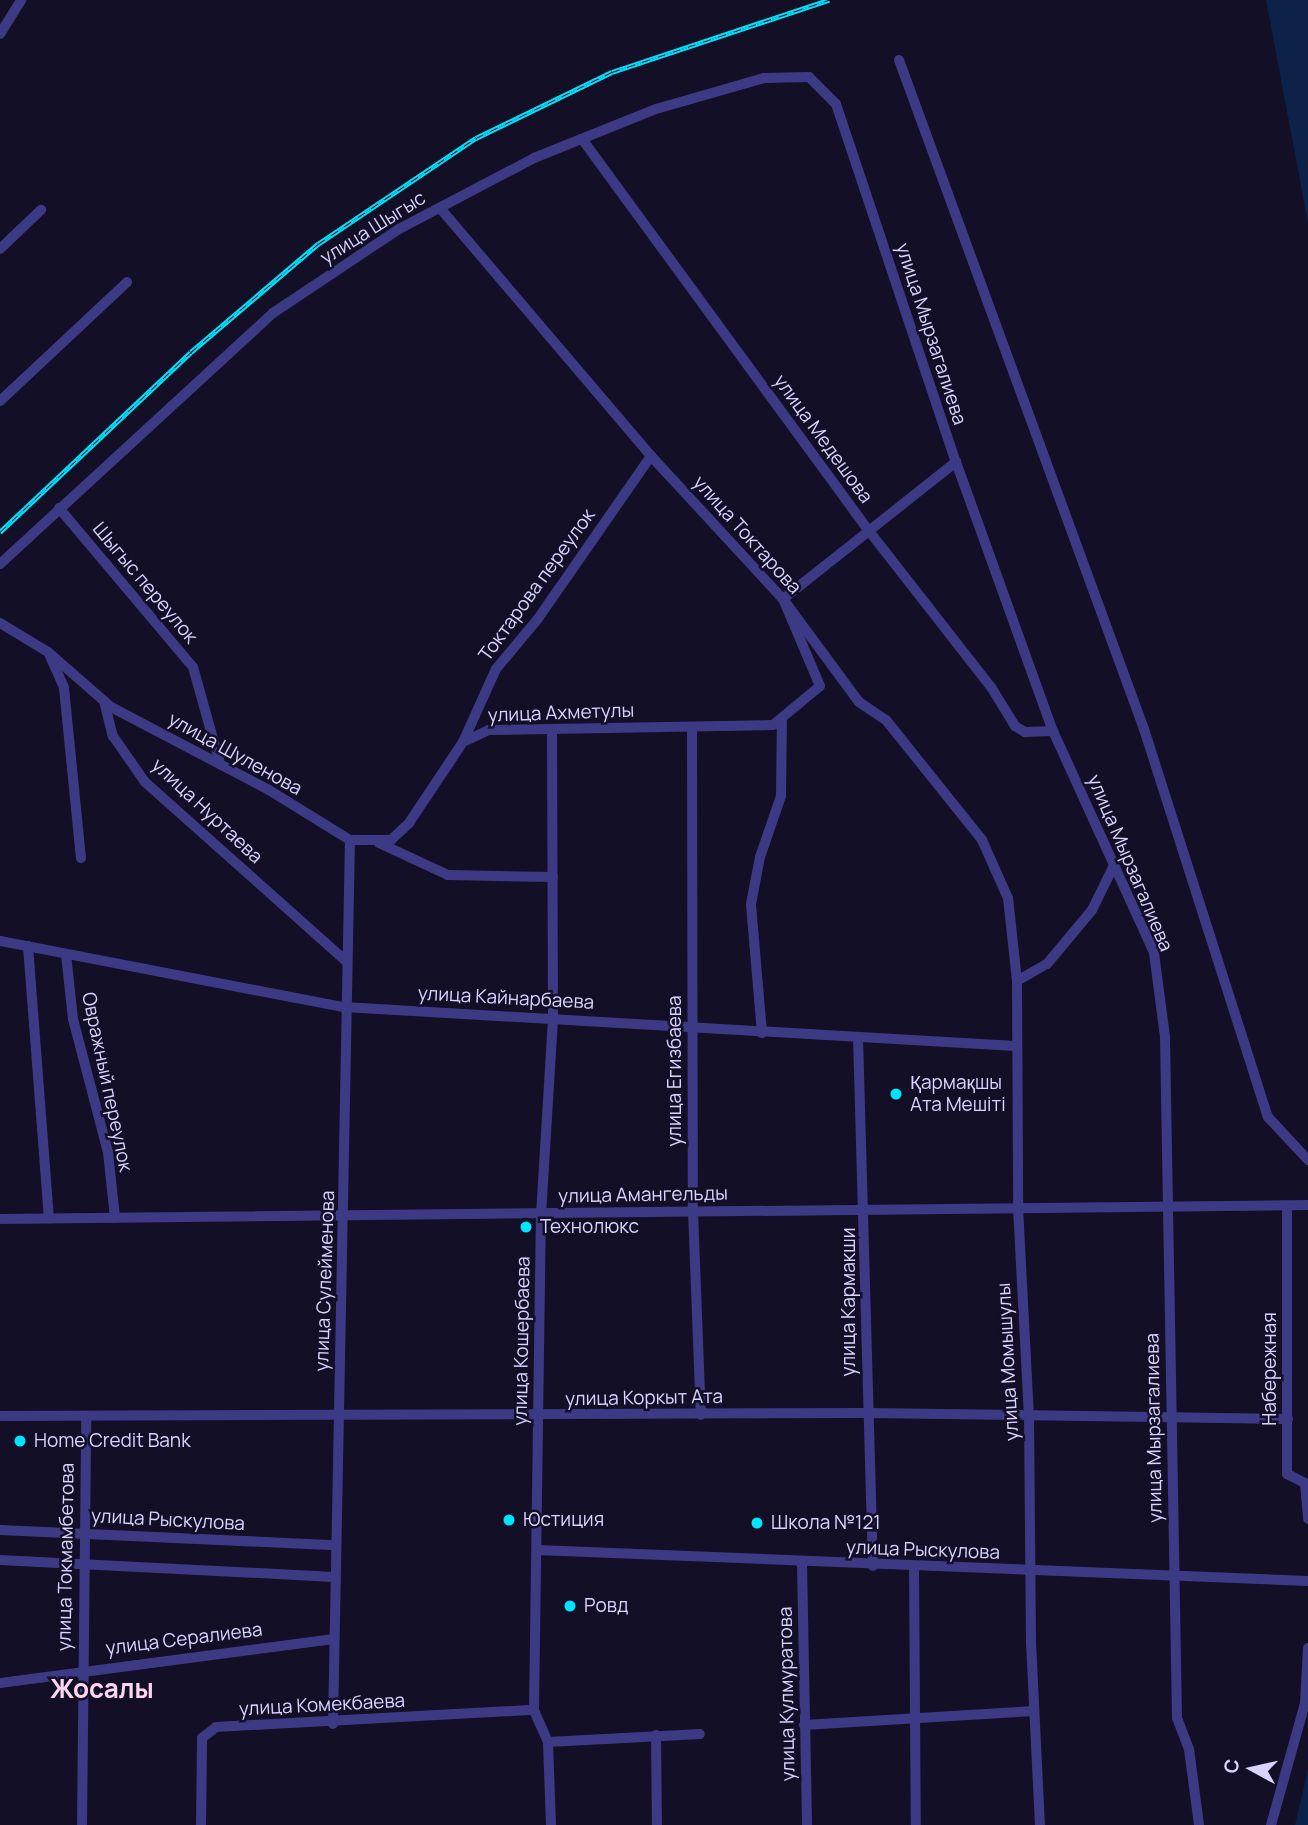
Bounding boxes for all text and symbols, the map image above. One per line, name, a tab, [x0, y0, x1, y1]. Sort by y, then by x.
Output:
street label: улица Шыгыс	[316, 187, 430, 269]
street label: улица Мырзагалиева	[891, 240, 971, 428]
street label: улица Медешова	[769, 370, 877, 508]
street label: улица Токтарова	[688, 471, 806, 599]
street label: Токтарова переулок	[474, 504, 600, 666]
street label: Шыгыс переулок	[88, 518, 202, 648]
street label: улица Ахметулы	[487, 699, 635, 727]
street label: улица Шуленова	[164, 708, 306, 800]
street label: улица Нуртаева	[147, 754, 267, 868]
street label: улица Мырзагалиева	[1082, 771, 1178, 955]
street label: улица Кайнарбаева	[417, 982, 595, 1014]
street label: Овражный переулок	[77, 990, 137, 1174]
street label: улица Егизбаева	[664, 995, 686, 1147]
place label: Қармақшы Ата Мешіті	[910, 1072, 1006, 1116]
marker: Қармақшы Ата Мешіті	[888, 1086, 904, 1102]
street label: улица Амангельды	[558, 1182, 728, 1208]
street label: улица Сулейменова	[310, 1190, 340, 1372]
place label: Технолюкс	[540, 1216, 639, 1238]
marker: Технолюкс	[518, 1219, 534, 1235]
street label: улица Кармакши	[838, 1228, 860, 1376]
street label: улица Кошербаева	[509, 1256, 535, 1426]
street label: улица Момышулы	[992, 1282, 1024, 1442]
street label: Набережная	[1259, 1312, 1281, 1426]
street label: улица Мырзагалиева	[1141, 1333, 1167, 1523]
street label: улица Коркыт Ата	[565, 1385, 723, 1411]
place label: Home Credit Bank	[34, 1430, 191, 1452]
marker: Home Credit Bank	[12, 1433, 28, 1449]
street label: улица Токмамбетова	[53, 1463, 79, 1651]
street label: улица Рыскулова	[90, 1505, 246, 1535]
place label: Юстиция	[523, 1509, 604, 1531]
marker: Юстиция	[501, 1512, 517, 1528]
place label: Школа №121	[771, 1512, 881, 1534]
marker: Школа №121	[749, 1515, 765, 1531]
street label: улица Рыскулова	[846, 1536, 1000, 1564]
place label: Ровд	[584, 1595, 628, 1617]
marker: Ровд	[562, 1598, 578, 1614]
street label: улица Кулмуратова	[774, 1606, 800, 1782]
street label: улица Сералиева	[104, 1618, 264, 1660]
district label: Жосалы	[50, 1673, 154, 1705]
street label: улица Комекбаева	[238, 1689, 406, 1721]
north arrow	[1217, 1734, 1287, 1804]
text: С	[1217, 1757, 1245, 1775]

